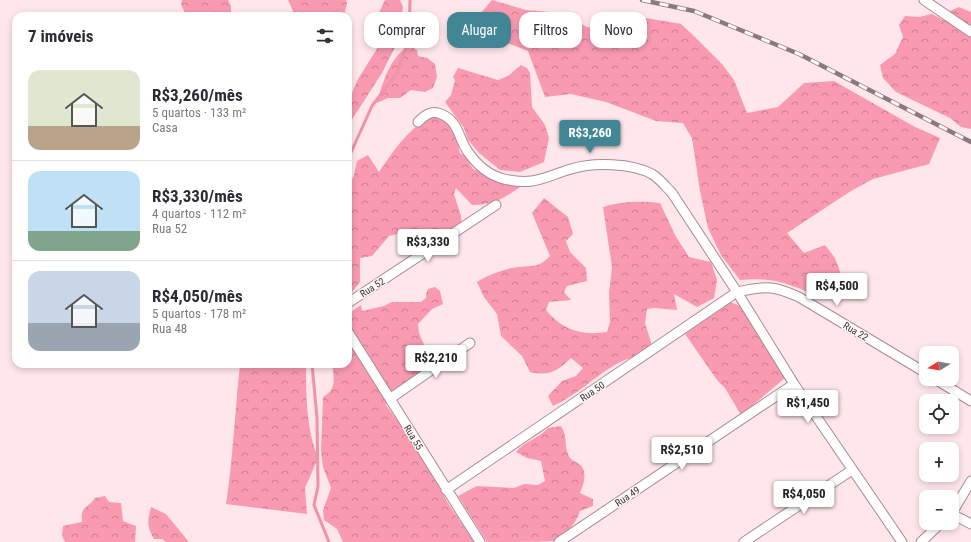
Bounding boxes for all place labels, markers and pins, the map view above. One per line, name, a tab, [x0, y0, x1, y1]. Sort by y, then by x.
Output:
pin: R$3,260	[553, 120, 627, 154]
pin: R$3,330	[391, 229, 465, 263]
pin: R$4,500	[800, 273, 874, 307]
pin: R$2,210	[399, 345, 473, 379]
pin: R$1,450	[771, 390, 845, 424]
pin: R$2,510	[645, 437, 719, 471]
pin: R$4,050	[767, 481, 841, 515]

